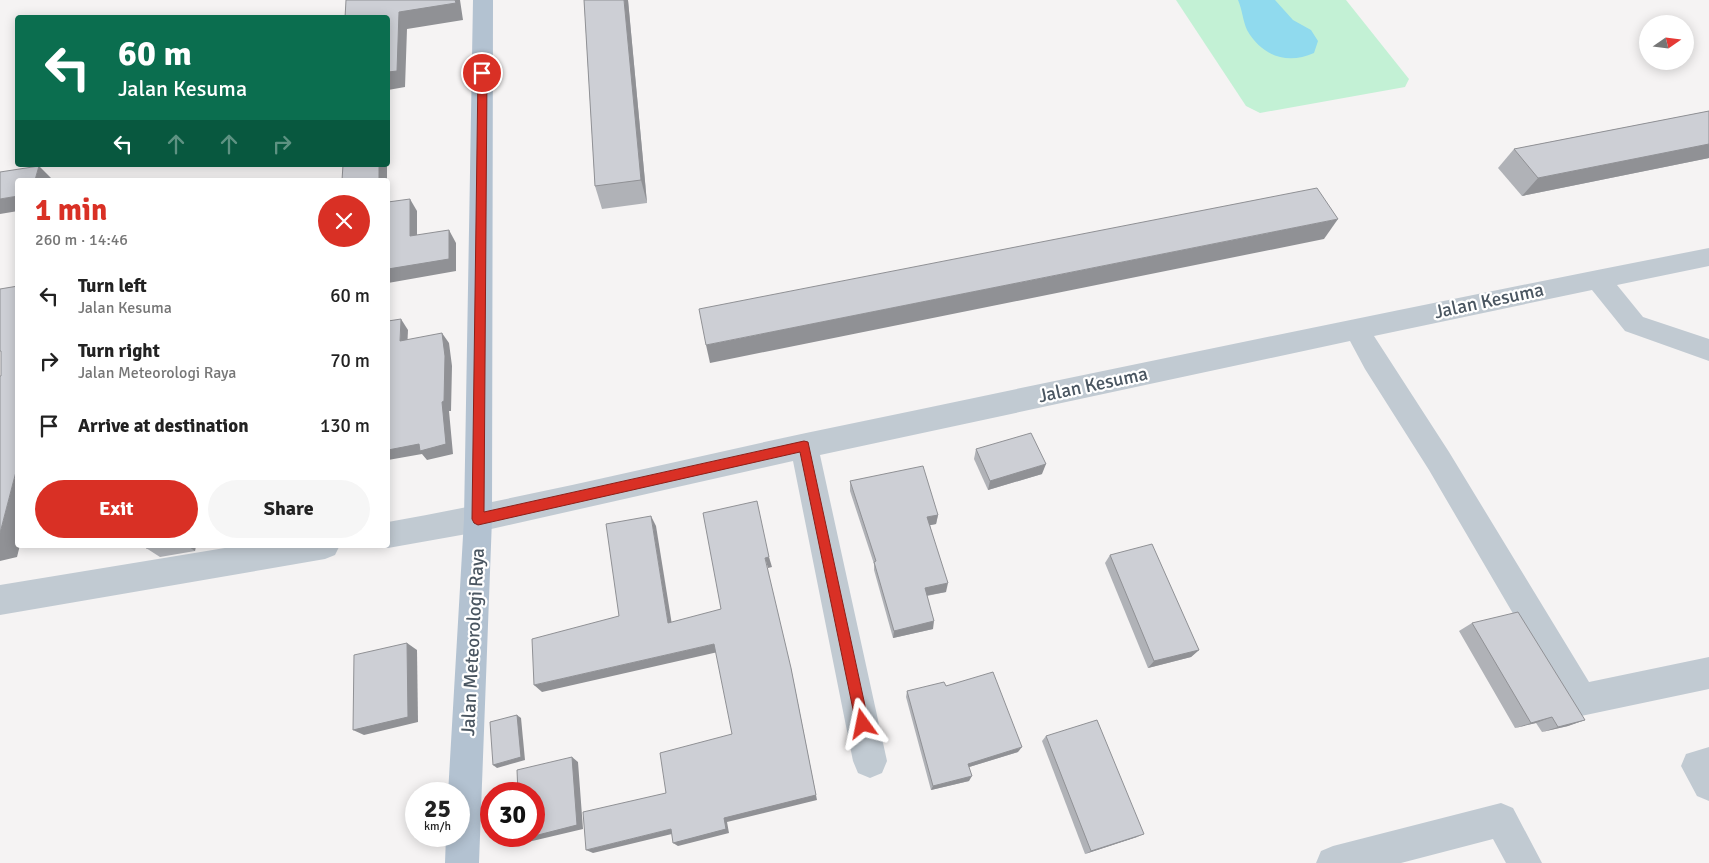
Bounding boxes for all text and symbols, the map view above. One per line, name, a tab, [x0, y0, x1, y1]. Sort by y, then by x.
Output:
north arrow	[1639, 15, 1694, 70]
map controls	[1639, 15, 1694, 70]
text: 60 m	[118, 32, 192, 75]
icon: left	[35, 35, 100, 100]
pin	[461, 52, 503, 94]
icon: arrive	[468, 59, 496, 87]
text: Jalan Kesuma	[118, 75, 247, 102]
icon: left	[109, 130, 137, 158]
icon: ahead	[162, 130, 190, 158]
icon: ahead	[215, 130, 243, 158]
icon: right	[268, 130, 296, 158]
text: 1 min	[35, 192, 107, 229]
button: close	[318, 195, 370, 247]
text: 260 m · 14:46	[35, 230, 128, 250]
text: Turn left	[78, 274, 147, 298]
street label: Jalan Kesuma	[1432, 278, 1546, 324]
icon: left	[35, 282, 63, 310]
text: 60 m	[330, 284, 370, 308]
text: Jalan Kesuma	[78, 298, 172, 318]
text: Turn right	[78, 339, 160, 363]
icon: right	[35, 347, 63, 375]
text: 70 m	[330, 349, 370, 373]
street label: Jalan Kesuma	[1036, 362, 1150, 408]
text: Jalan Meteorologi Raya	[78, 363, 236, 383]
icon: arrive	[35, 412, 63, 440]
text: Arrive at destination	[78, 414, 249, 438]
text: 130 m	[320, 414, 370, 438]
button: Exit	[35, 480, 198, 538]
button: Share	[208, 480, 370, 538]
street label: Jalan Meteorologi Raya	[456, 547, 490, 737]
position arrow	[836, 697, 888, 749]
speed limit sign: 30	[480, 782, 545, 847]
text: 25	[424, 793, 451, 824]
text: km/h	[424, 819, 451, 834]

